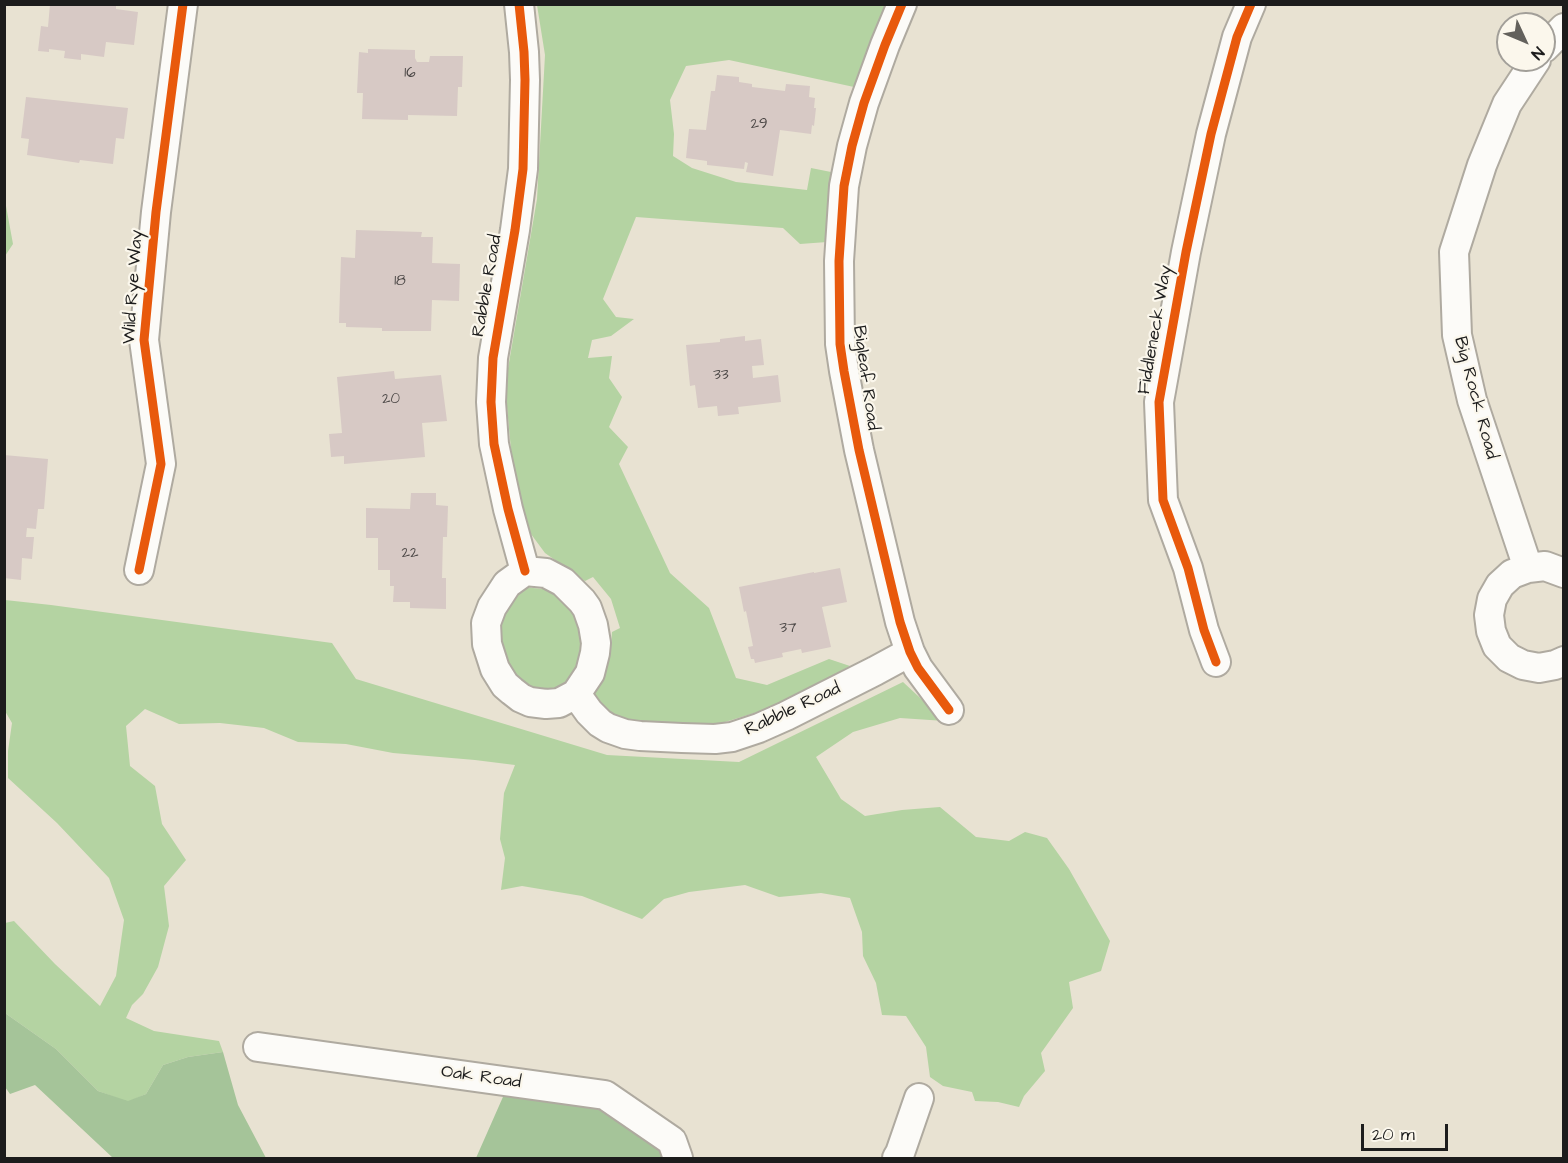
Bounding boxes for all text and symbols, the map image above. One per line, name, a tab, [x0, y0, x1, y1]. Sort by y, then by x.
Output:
north arrow	[1496, 12, 1556, 72]
text: N	[1526, 42, 1549, 64]
house number: 16	[404, 65, 416, 83]
house number: 29	[750, 116, 768, 134]
street label: Wild Rye Way	[119, 229, 149, 345]
street label: Rabble Road	[468, 233, 508, 339]
street label: Fiddleneck Way	[1134, 264, 1178, 396]
house number: 18	[394, 273, 406, 291]
street label: Bigleaf Road	[847, 324, 883, 432]
street label: Big Rock Road	[1448, 334, 1502, 462]
house number: 33	[713, 367, 729, 385]
house number: 20	[382, 391, 400, 409]
house number: 22	[401, 545, 419, 563]
house number: 37	[780, 620, 796, 638]
street label: Rabble Road	[742, 678, 844, 742]
street label: Oak Road	[439, 1062, 523, 1094]
scale bar	[1364, 1112, 1451, 1150]
text: 20 m	[1372, 1122, 1415, 1147]

